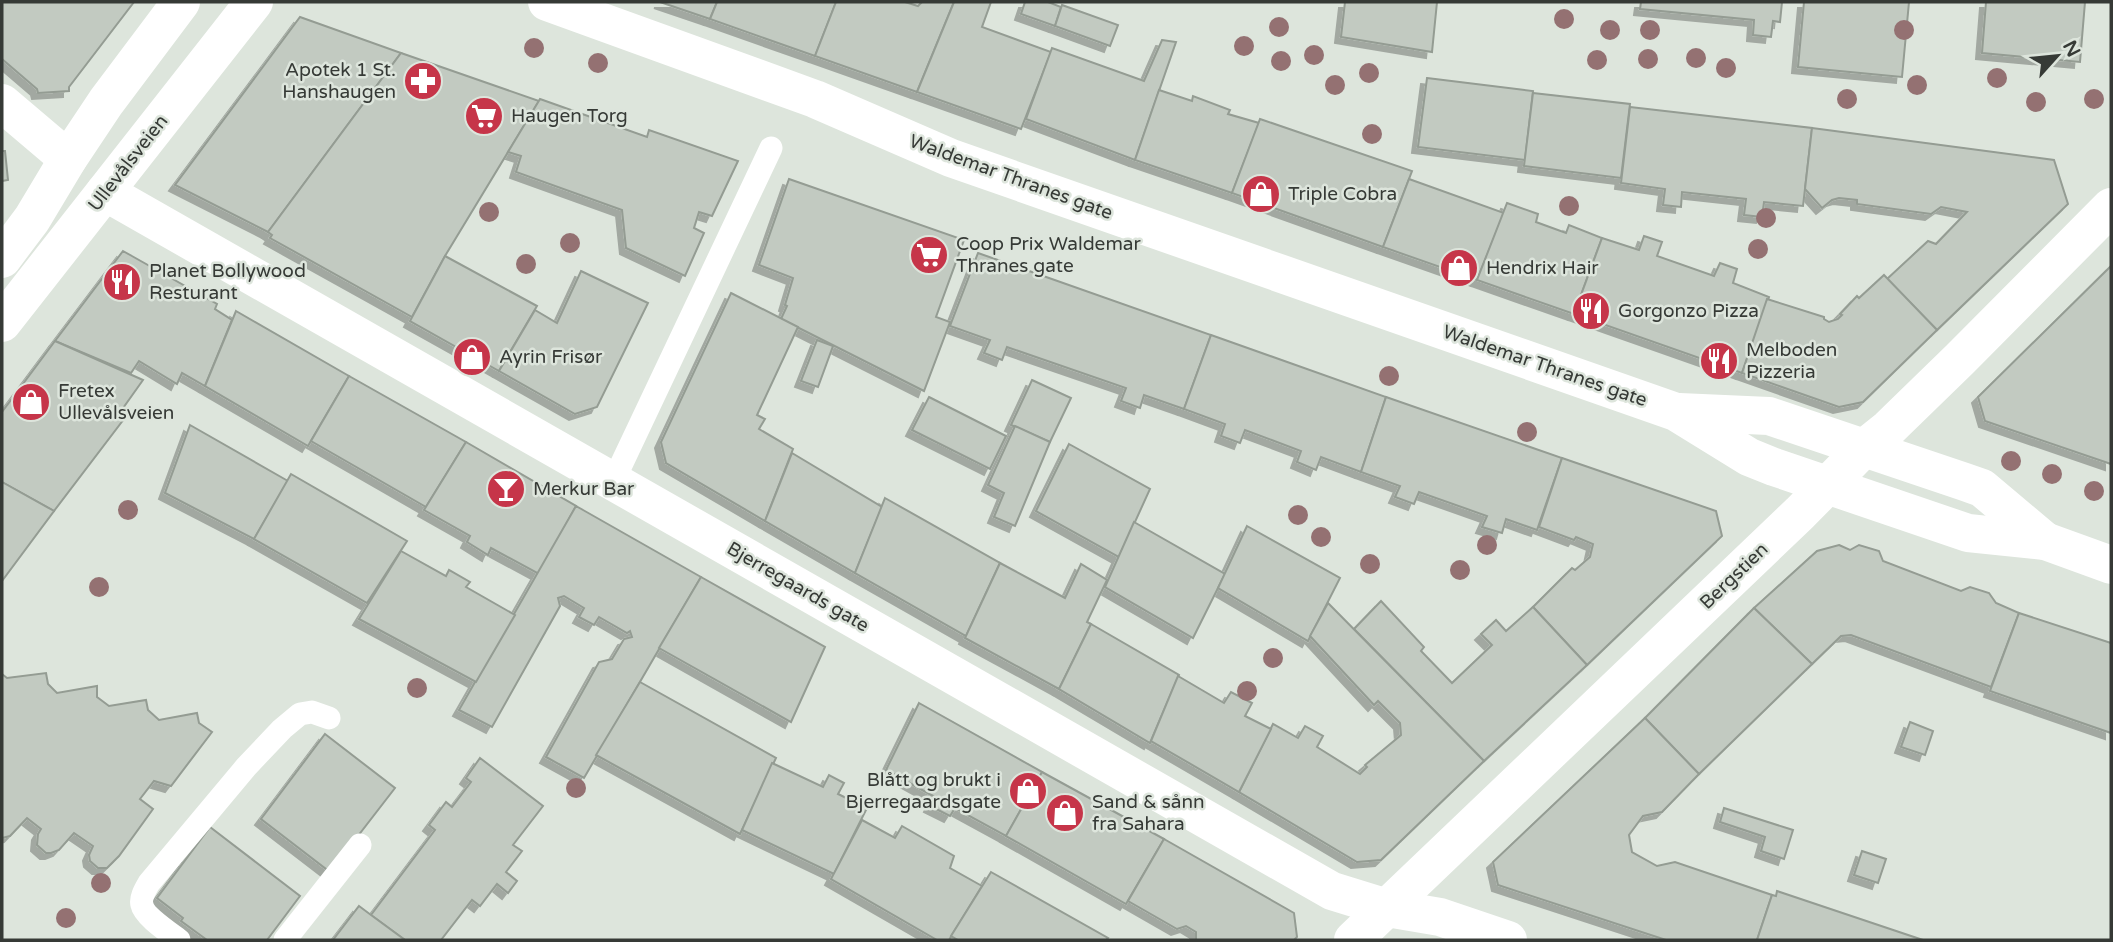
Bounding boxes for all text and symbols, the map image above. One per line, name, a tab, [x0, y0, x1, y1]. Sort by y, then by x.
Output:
north arrow	[2022, 21, 2092, 91]
text: N	[2058, 37, 2085, 61]
place label: Apotek 1 St. Hanshaugen	[282, 59, 396, 103]
pharmacy icon: Apotek 1 St. Hanshaugen	[402, 60, 444, 102]
supermarket icon: Haugen Torg	[463, 95, 505, 137]
place label: Haugen Torg	[511, 105, 628, 127]
street label: Ullevålsveien	[83, 110, 173, 216]
street label: Waldemar Thranes gate	[906, 130, 1116, 224]
shop icon: Triple Cobra	[1240, 173, 1282, 215]
place label: Triple Cobra	[1288, 183, 1397, 205]
place label: Coop Prix Waldemar Thranes gate	[956, 233, 1141, 277]
supermarket icon: Coop Prix Waldemar Thranes gate	[908, 234, 950, 276]
shop icon: Hendrix Hair	[1438, 247, 1480, 289]
place label: Hendrix Hair	[1486, 257, 1599, 279]
place label: Planet Bollywood Resturant	[149, 260, 306, 304]
restaurant icon: Planet Bollywood Resturant	[101, 261, 143, 303]
restaurant icon: Gorgonzo Pizza	[1570, 290, 1612, 332]
place label: Gorgonzo Pizza	[1618, 300, 1759, 322]
street label: Waldemar Thranes gate	[1440, 321, 1650, 411]
shop icon: Ayrin Frisør	[451, 336, 493, 378]
place label: Melboden Pizzeria	[1746, 339, 1837, 383]
restaurant icon: Melboden Pizzeria	[1698, 340, 1740, 382]
place label: Ayrin Frisør	[499, 346, 603, 368]
place label: Fretex Ullevålsveien	[58, 380, 174, 424]
shop icon: Fretex Ullevålsveien	[10, 381, 52, 423]
bar icon: Merkur Bar	[485, 468, 527, 510]
place label: Merkur Bar	[533, 478, 635, 500]
street label: Bjerregaards gate	[723, 537, 873, 637]
street label: Bergstien	[1695, 538, 1773, 614]
place label: Blått og brukt i Bjerregaardsgate	[846, 769, 1001, 813]
shop icon: Blått og brukt i Bjerregaardsgate	[1007, 770, 1049, 812]
place label: Sand & sånn fra Sahara	[1092, 791, 1205, 835]
shop icon: Sand & sånn fra Sahara	[1044, 792, 1086, 834]

